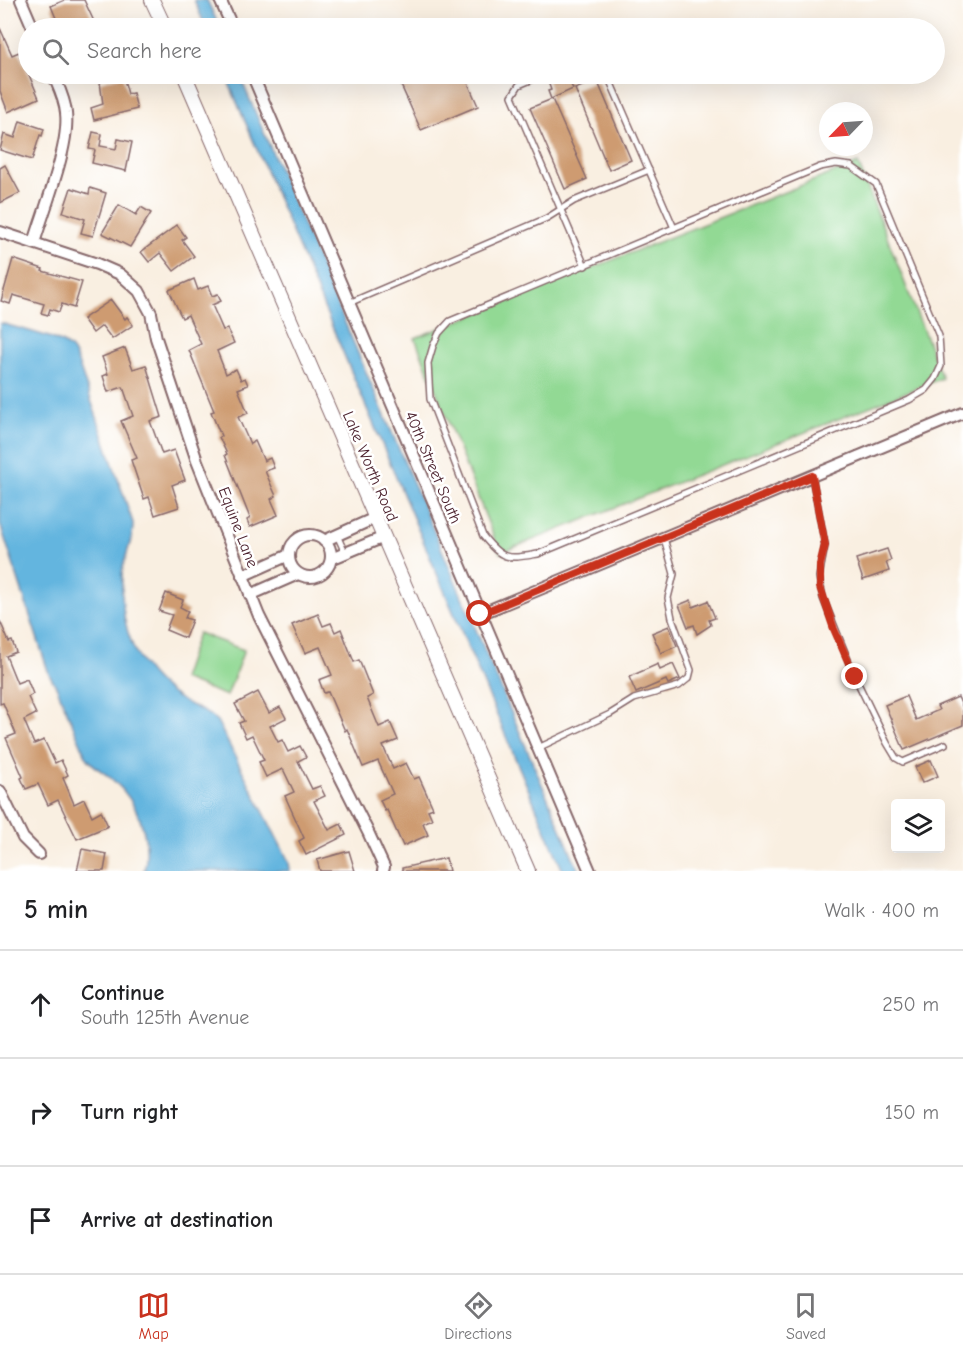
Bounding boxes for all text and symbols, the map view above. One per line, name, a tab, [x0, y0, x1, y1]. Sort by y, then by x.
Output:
search box	[18, 18, 945, 84]
icon: search	[39, 35, 72, 68]
text: Search here	[87, 38, 202, 64]
north arrow	[819, 102, 873, 156]
street label: Lake Worth Road	[339, 409, 401, 524]
street label: 40th Street South	[401, 409, 465, 526]
street label: Equine Lane	[214, 485, 262, 570]
route start	[466, 600, 492, 626]
route end	[841, 663, 867, 689]
map controls	[891, 799, 945, 853]
button: layers	[891, 799, 945, 853]
text: 5 min	[24, 895, 88, 925]
text: Walk · 400 m	[825, 899, 939, 922]
text: Continue	[81, 980, 164, 1006]
icon: ahead	[24, 988, 57, 1021]
text: 250 m	[882, 993, 939, 1016]
text: South 125th Avenue	[81, 1006, 249, 1029]
icon: right	[24, 1096, 57, 1129]
text: Turn right	[81, 1099, 178, 1125]
text: 150 m	[885, 1101, 939, 1124]
icon: arrive	[24, 1204, 57, 1237]
text: Arrive at destination	[81, 1207, 273, 1233]
tab: Map	[137, 1289, 170, 1343]
tab: Directions	[444, 1289, 512, 1343]
tab: Saved	[786, 1289, 826, 1343]

